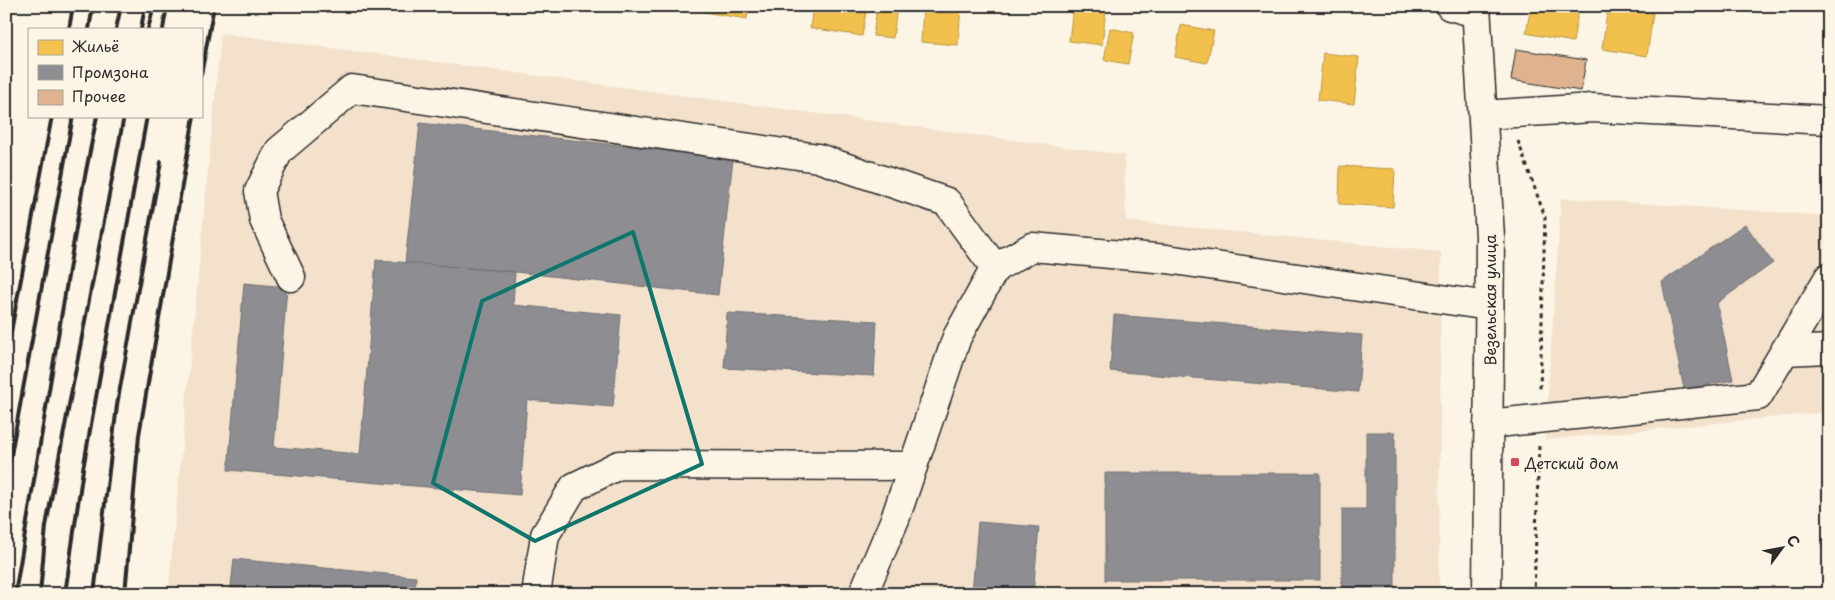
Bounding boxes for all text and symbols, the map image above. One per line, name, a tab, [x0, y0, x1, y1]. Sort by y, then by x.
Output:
legend	[28, 28, 202, 118]
text: Жильё	[71, 34, 119, 57]
text: Промзона	[72, 60, 149, 83]
text: Прочее	[72, 84, 126, 107]
street label: Везельская улица	[1478, 234, 1501, 366]
place label: Детский дом	[1524, 451, 1619, 474]
marker: Детский дом	[1509, 456, 1521, 468]
north arrow	[1758, 522, 1808, 572]
text: С	[1782, 531, 1805, 551]

